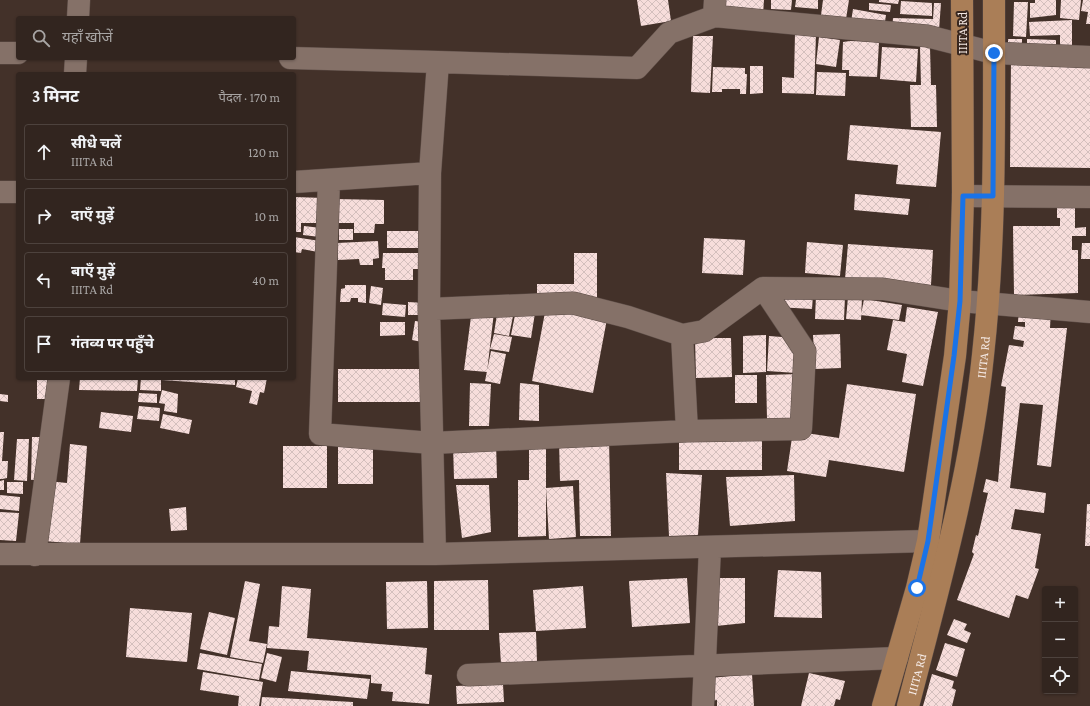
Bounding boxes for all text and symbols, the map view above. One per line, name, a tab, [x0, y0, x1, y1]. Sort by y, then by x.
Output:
street label: IIITA Rd	[955, 12, 970, 54]
search box	[16, 16, 296, 60]
icon: search	[30, 27, 52, 49]
text: यहाँ खोजें	[62, 29, 113, 45]
route end	[985, 44, 1003, 62]
text: 3 मिनट	[32, 87, 79, 106]
text: पैदल · 170 m	[219, 90, 280, 105]
text: सीधे चलें	[71, 135, 121, 151]
icon: ahead	[33, 141, 55, 163]
text: 120 m	[248, 145, 279, 160]
text: IIITA Rd	[71, 154, 113, 169]
icon: right	[33, 205, 55, 227]
text: दाएँ मुड़ें	[71, 207, 114, 223]
text: 10 m	[254, 209, 279, 224]
text: बाएँ मुड़ें	[71, 263, 115, 279]
icon: left	[33, 269, 55, 291]
text: 40 m	[252, 273, 279, 288]
text: IIITA Rd	[71, 282, 113, 297]
icon: arrive	[33, 333, 55, 355]
text: गंतव्य पर पहुँचे	[71, 335, 154, 351]
street label: IIITA Rd	[973, 335, 992, 379]
route start	[908, 579, 926, 597]
map controls	[1042, 586, 1078, 694]
button: +	[1042, 586, 1078, 622]
button: −	[1042, 622, 1078, 658]
street label: IIITA Rd	[904, 652, 929, 696]
button: locate	[1042, 658, 1078, 694]

